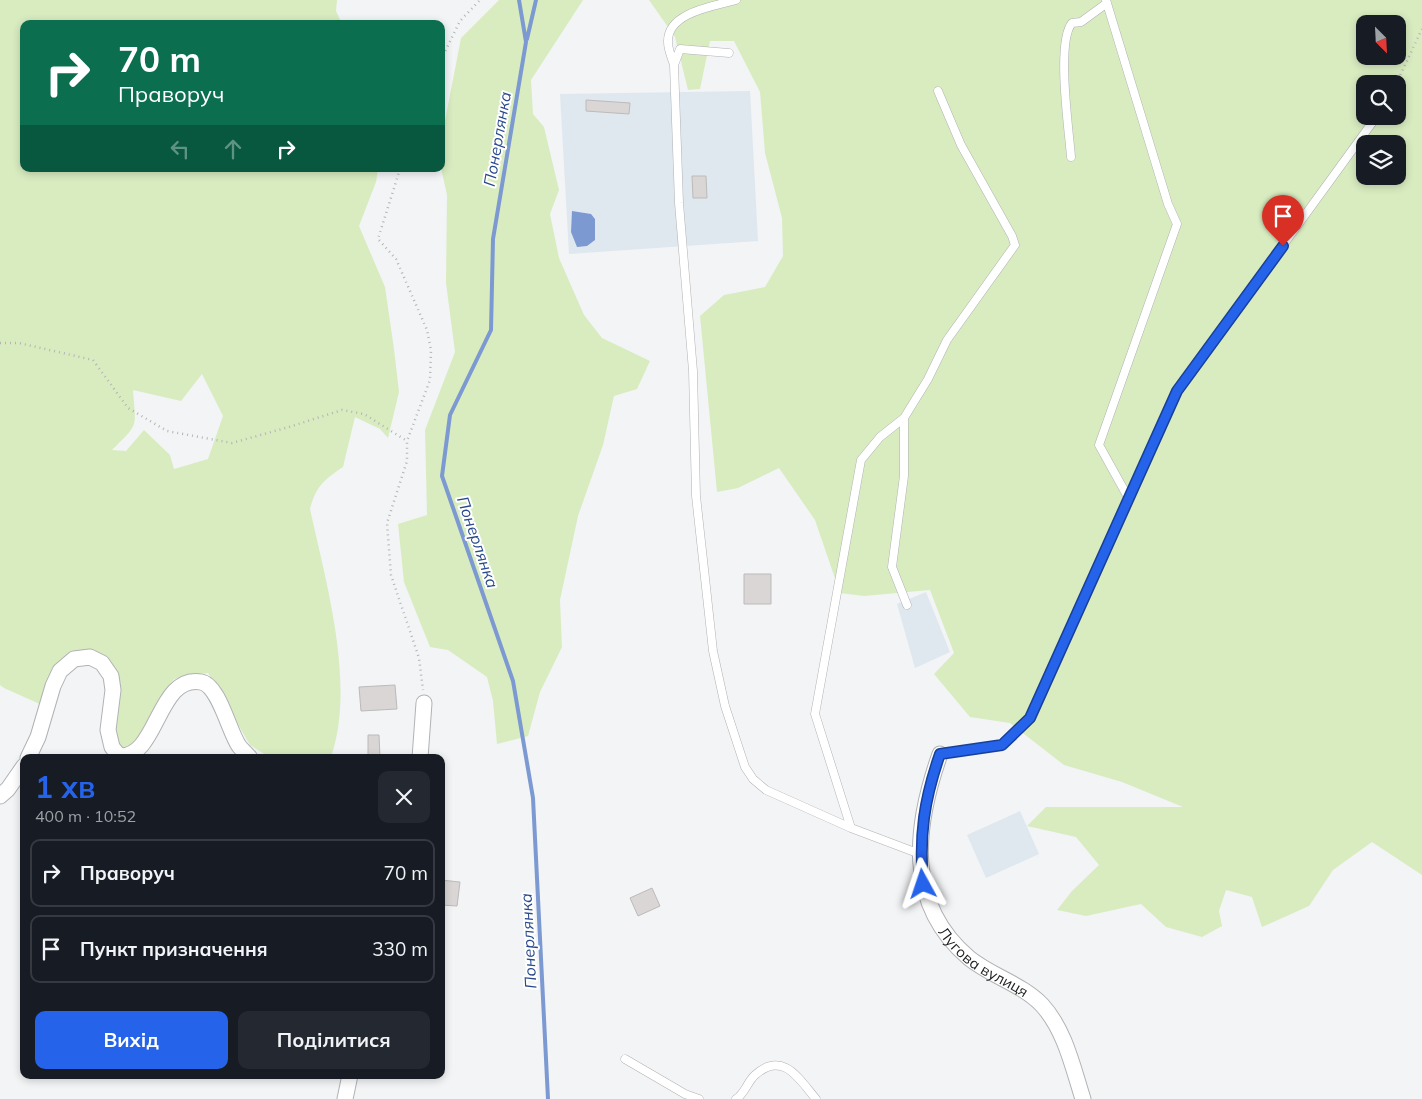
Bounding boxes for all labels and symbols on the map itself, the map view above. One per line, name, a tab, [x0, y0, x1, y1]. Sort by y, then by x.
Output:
north arrow	[1356, 15, 1406, 65]
water label: Понерлянка	[479, 90, 515, 188]
pin	[1262, 195, 1304, 246]
water label: Понерлянка	[453, 494, 503, 591]
position arrow	[896, 857, 948, 909]
water label: Понерлянка	[515, 892, 540, 989]
street label: Лугова вулиця	[935, 923, 1032, 1001]

